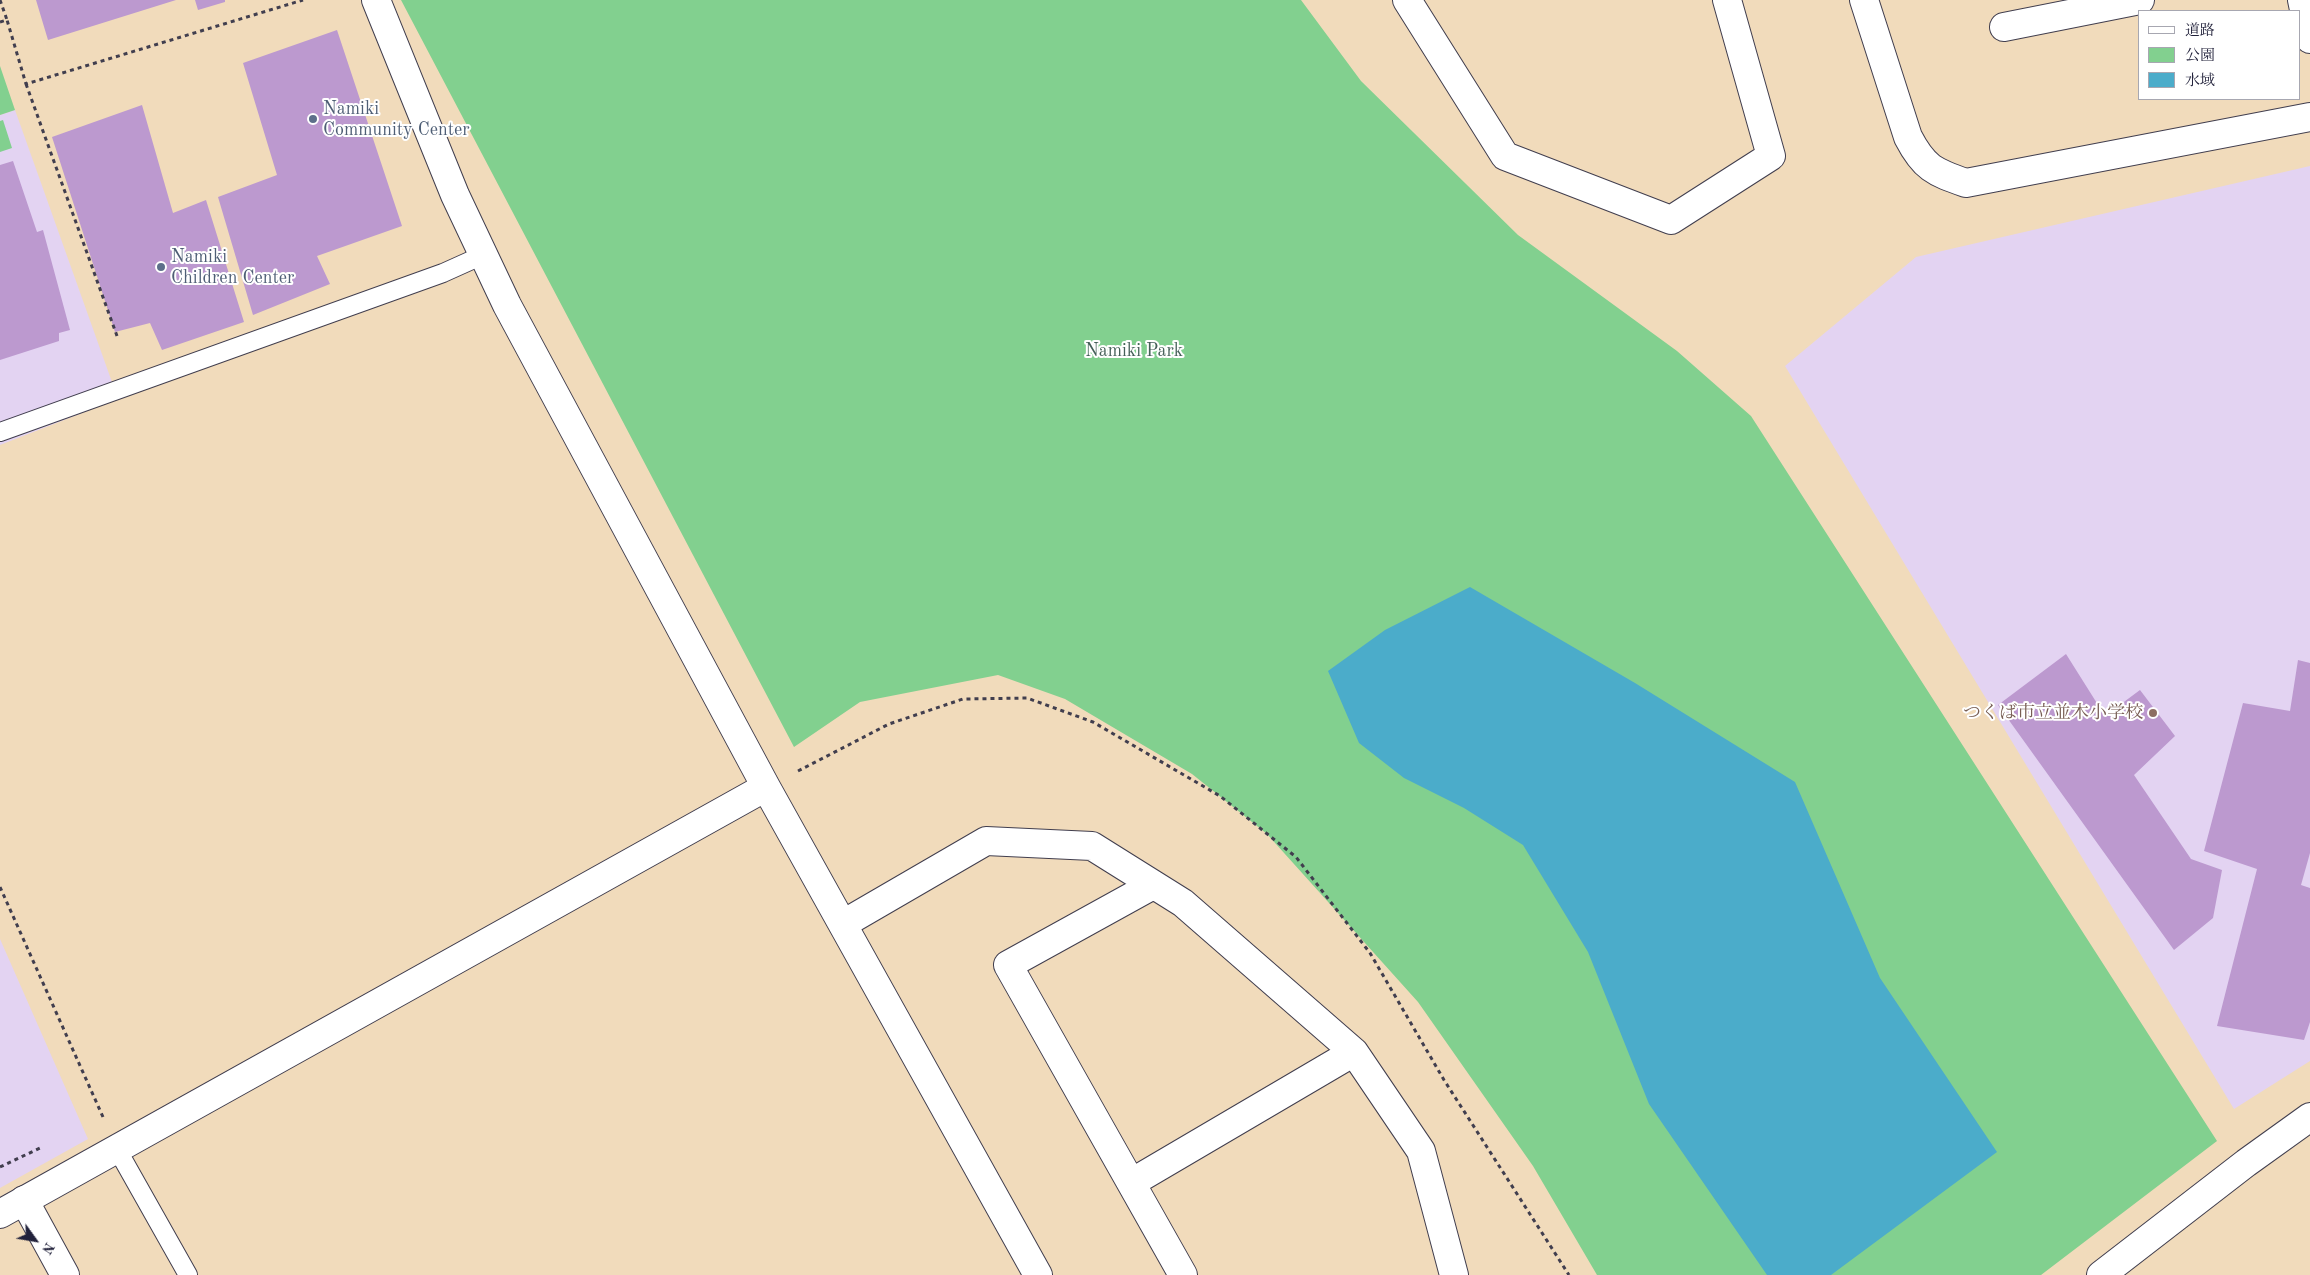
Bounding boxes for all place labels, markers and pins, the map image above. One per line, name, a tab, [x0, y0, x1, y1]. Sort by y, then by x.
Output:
place label: Namiki Community Center	[323, 98, 470, 140]
marker: Namiki Community Center	[307, 113, 319, 125]
place label: Namiki Children Center	[171, 246, 294, 288]
marker: Namiki Children Center	[155, 261, 167, 273]
place label: つくば市立並木小学校	[1963, 702, 2143, 724]
marker: つくば市立並木小学校	[2147, 707, 2159, 719]

